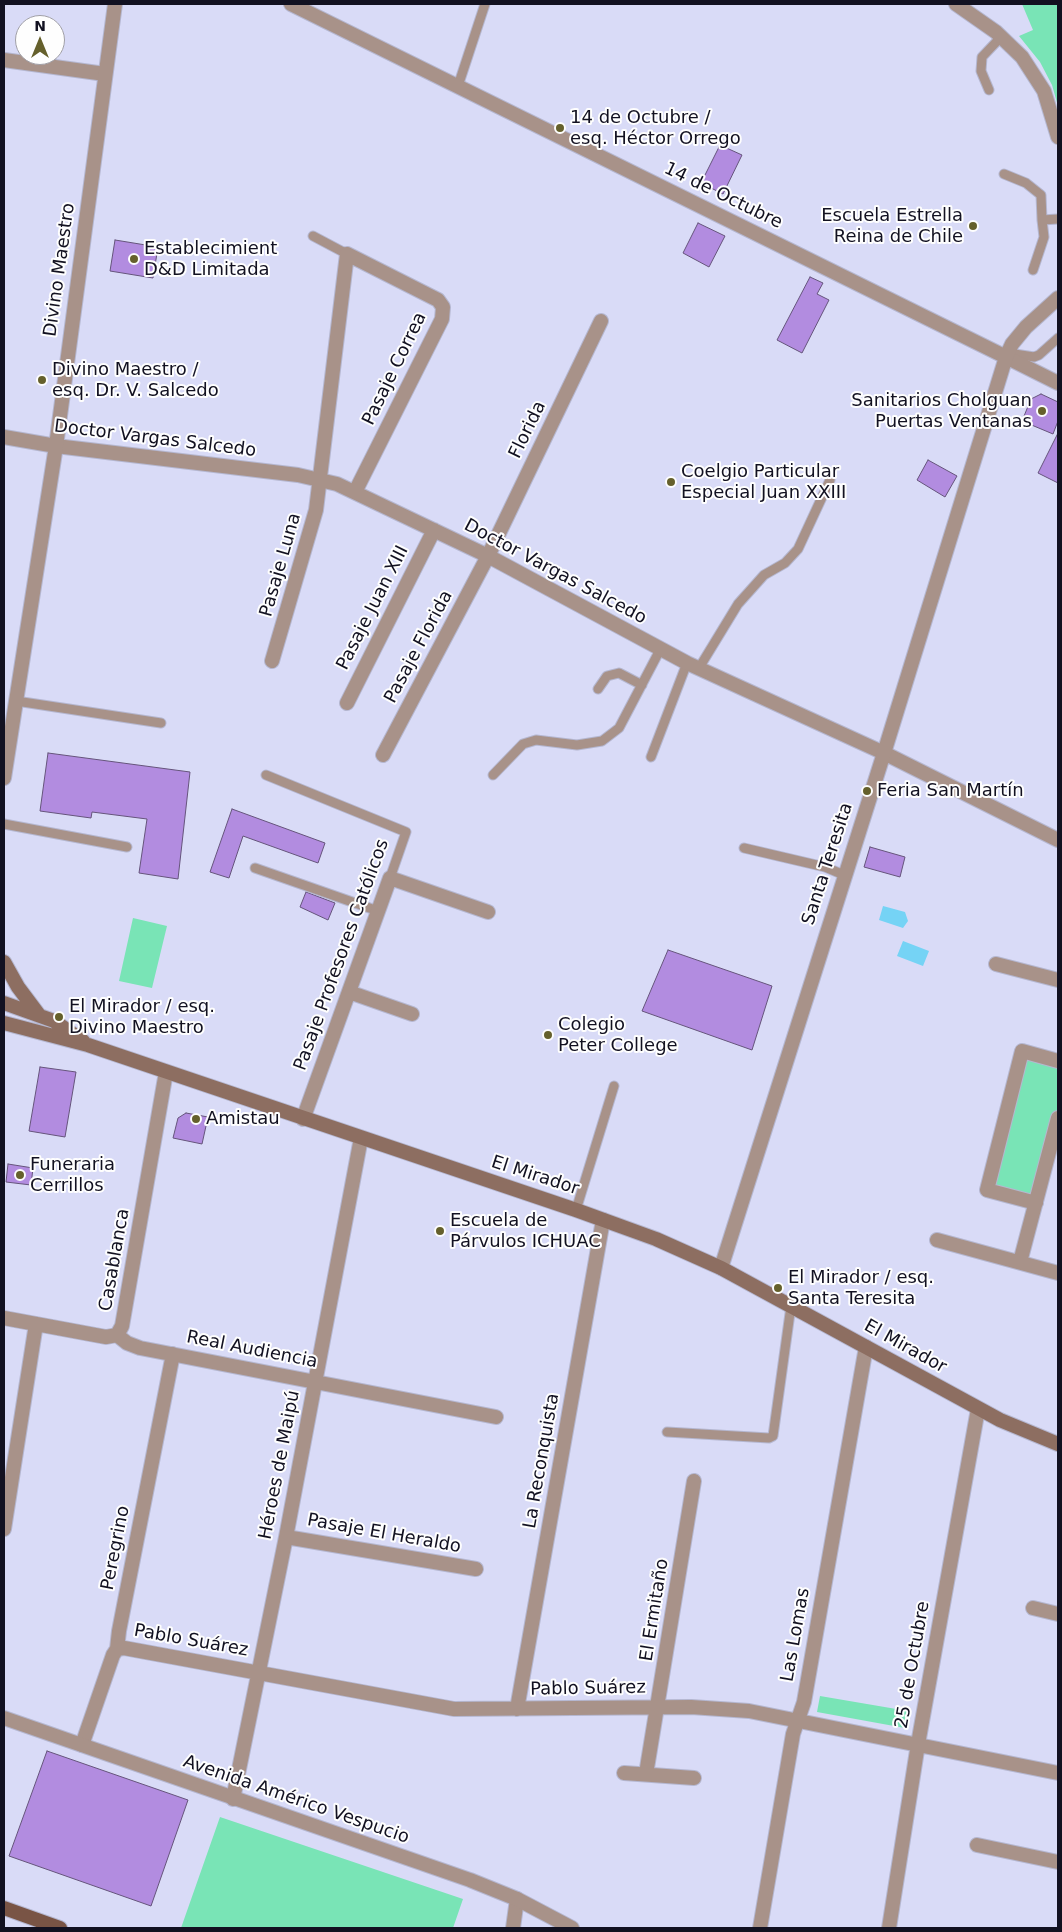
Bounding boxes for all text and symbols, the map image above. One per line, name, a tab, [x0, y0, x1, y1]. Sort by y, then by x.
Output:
north arrow	[15, 15, 65, 65]
text: N	[34, 18, 46, 34]
place label: 14 de Octubre / esq. Héctor Orrego	[570, 107, 741, 150]
marker: 14 de Octubre / esq. Héctor Orrego	[554, 122, 566, 134]
street label: 14 de Octubre	[660, 158, 786, 234]
street label: Divino Maestro	[40, 202, 80, 338]
place label: Escuela Estrella Reina de Chile	[821, 205, 963, 248]
marker: Escuela Estrella Reina de Chile	[967, 220, 979, 232]
place label: Establecimient D&D Limitada	[144, 238, 277, 280]
marker: Establecimient D&D Limitada	[128, 253, 140, 265]
street label: Pasaje Correa	[358, 309, 432, 429]
place label: Divino Maestro / esq. Dr. V. Salcedo	[52, 359, 219, 402]
marker: Divino Maestro / esq. Dr. V. Salcedo	[36, 374, 48, 386]
place label: Sanitarios Cholguan Puertas Ventanas	[851, 390, 1032, 432]
street label: Florida	[505, 398, 551, 462]
marker: Sanitarios Cholguan Puertas Ventanas	[1036, 405, 1048, 417]
street label: Doctor Vargas Salcedo	[53, 416, 257, 462]
place label: Coelgio Particular Especial Juan XXIII	[681, 461, 846, 504]
marker: Coelgio Particular Especial Juan XXIII	[665, 476, 677, 488]
street label: Pasaje Luna	[256, 511, 306, 619]
street label: Doctor Vargas Salcedo	[460, 515, 650, 629]
street label: Pasaje Juan XIII	[332, 542, 414, 674]
street label: Pasaje Florida	[380, 587, 458, 707]
place label: Feria San Martín	[877, 780, 1024, 802]
marker: Feria San Martín	[861, 785, 873, 797]
street label: Santa Teresita	[798, 800, 858, 928]
street label: Pasaje Profesores Católicos	[290, 836, 394, 1074]
place label: El Mirador / esq. Divino Maestro	[69, 996, 215, 1038]
marker: El Mirador / esq. Divino Maestro	[53, 1011, 65, 1023]
place label: Colegio Peter College	[558, 1014, 678, 1056]
marker: Colegio Peter College	[542, 1029, 554, 1041]
place label: Amistau	[206, 1108, 280, 1130]
marker: Amistau	[190, 1113, 202, 1125]
street label: El Mirador	[488, 1152, 582, 1200]
place label: Funeraria Cerrillos	[30, 1154, 115, 1196]
marker: Funeraria Cerrillos	[14, 1169, 26, 1181]
street label: Casablanca	[95, 1207, 135, 1313]
place label: Escuela de Párvulos ICHUAC	[450, 1210, 601, 1252]
marker: Escuela de Párvulos ICHUAC	[434, 1225, 446, 1237]
place label: El Mirador / esq. Santa Teresita	[788, 1267, 934, 1310]
marker: El Mirador / esq. Santa Teresita	[772, 1282, 784, 1294]
street label: El Mirador	[860, 1316, 950, 1378]
street label: Real Audiencia	[185, 1327, 319, 1373]
street label: Héroes de Maipú	[255, 1389, 305, 1541]
street label: La Reconquista	[519, 1392, 565, 1530]
street label: Peregrino	[97, 1504, 135, 1592]
street label: Pasaje El Heraldo	[305, 1510, 463, 1558]
street label: El Ermitaño	[636, 1557, 674, 1663]
street label: Las Lomas	[777, 1586, 815, 1684]
street label: 25 de Octubre	[891, 1600, 935, 1730]
street label: Pablo Suárez	[132, 1620, 250, 1662]
street label: Pablo Suárez	[530, 1677, 646, 1701]
street label: Avenida Américo Vespucio	[180, 1751, 412, 1849]

